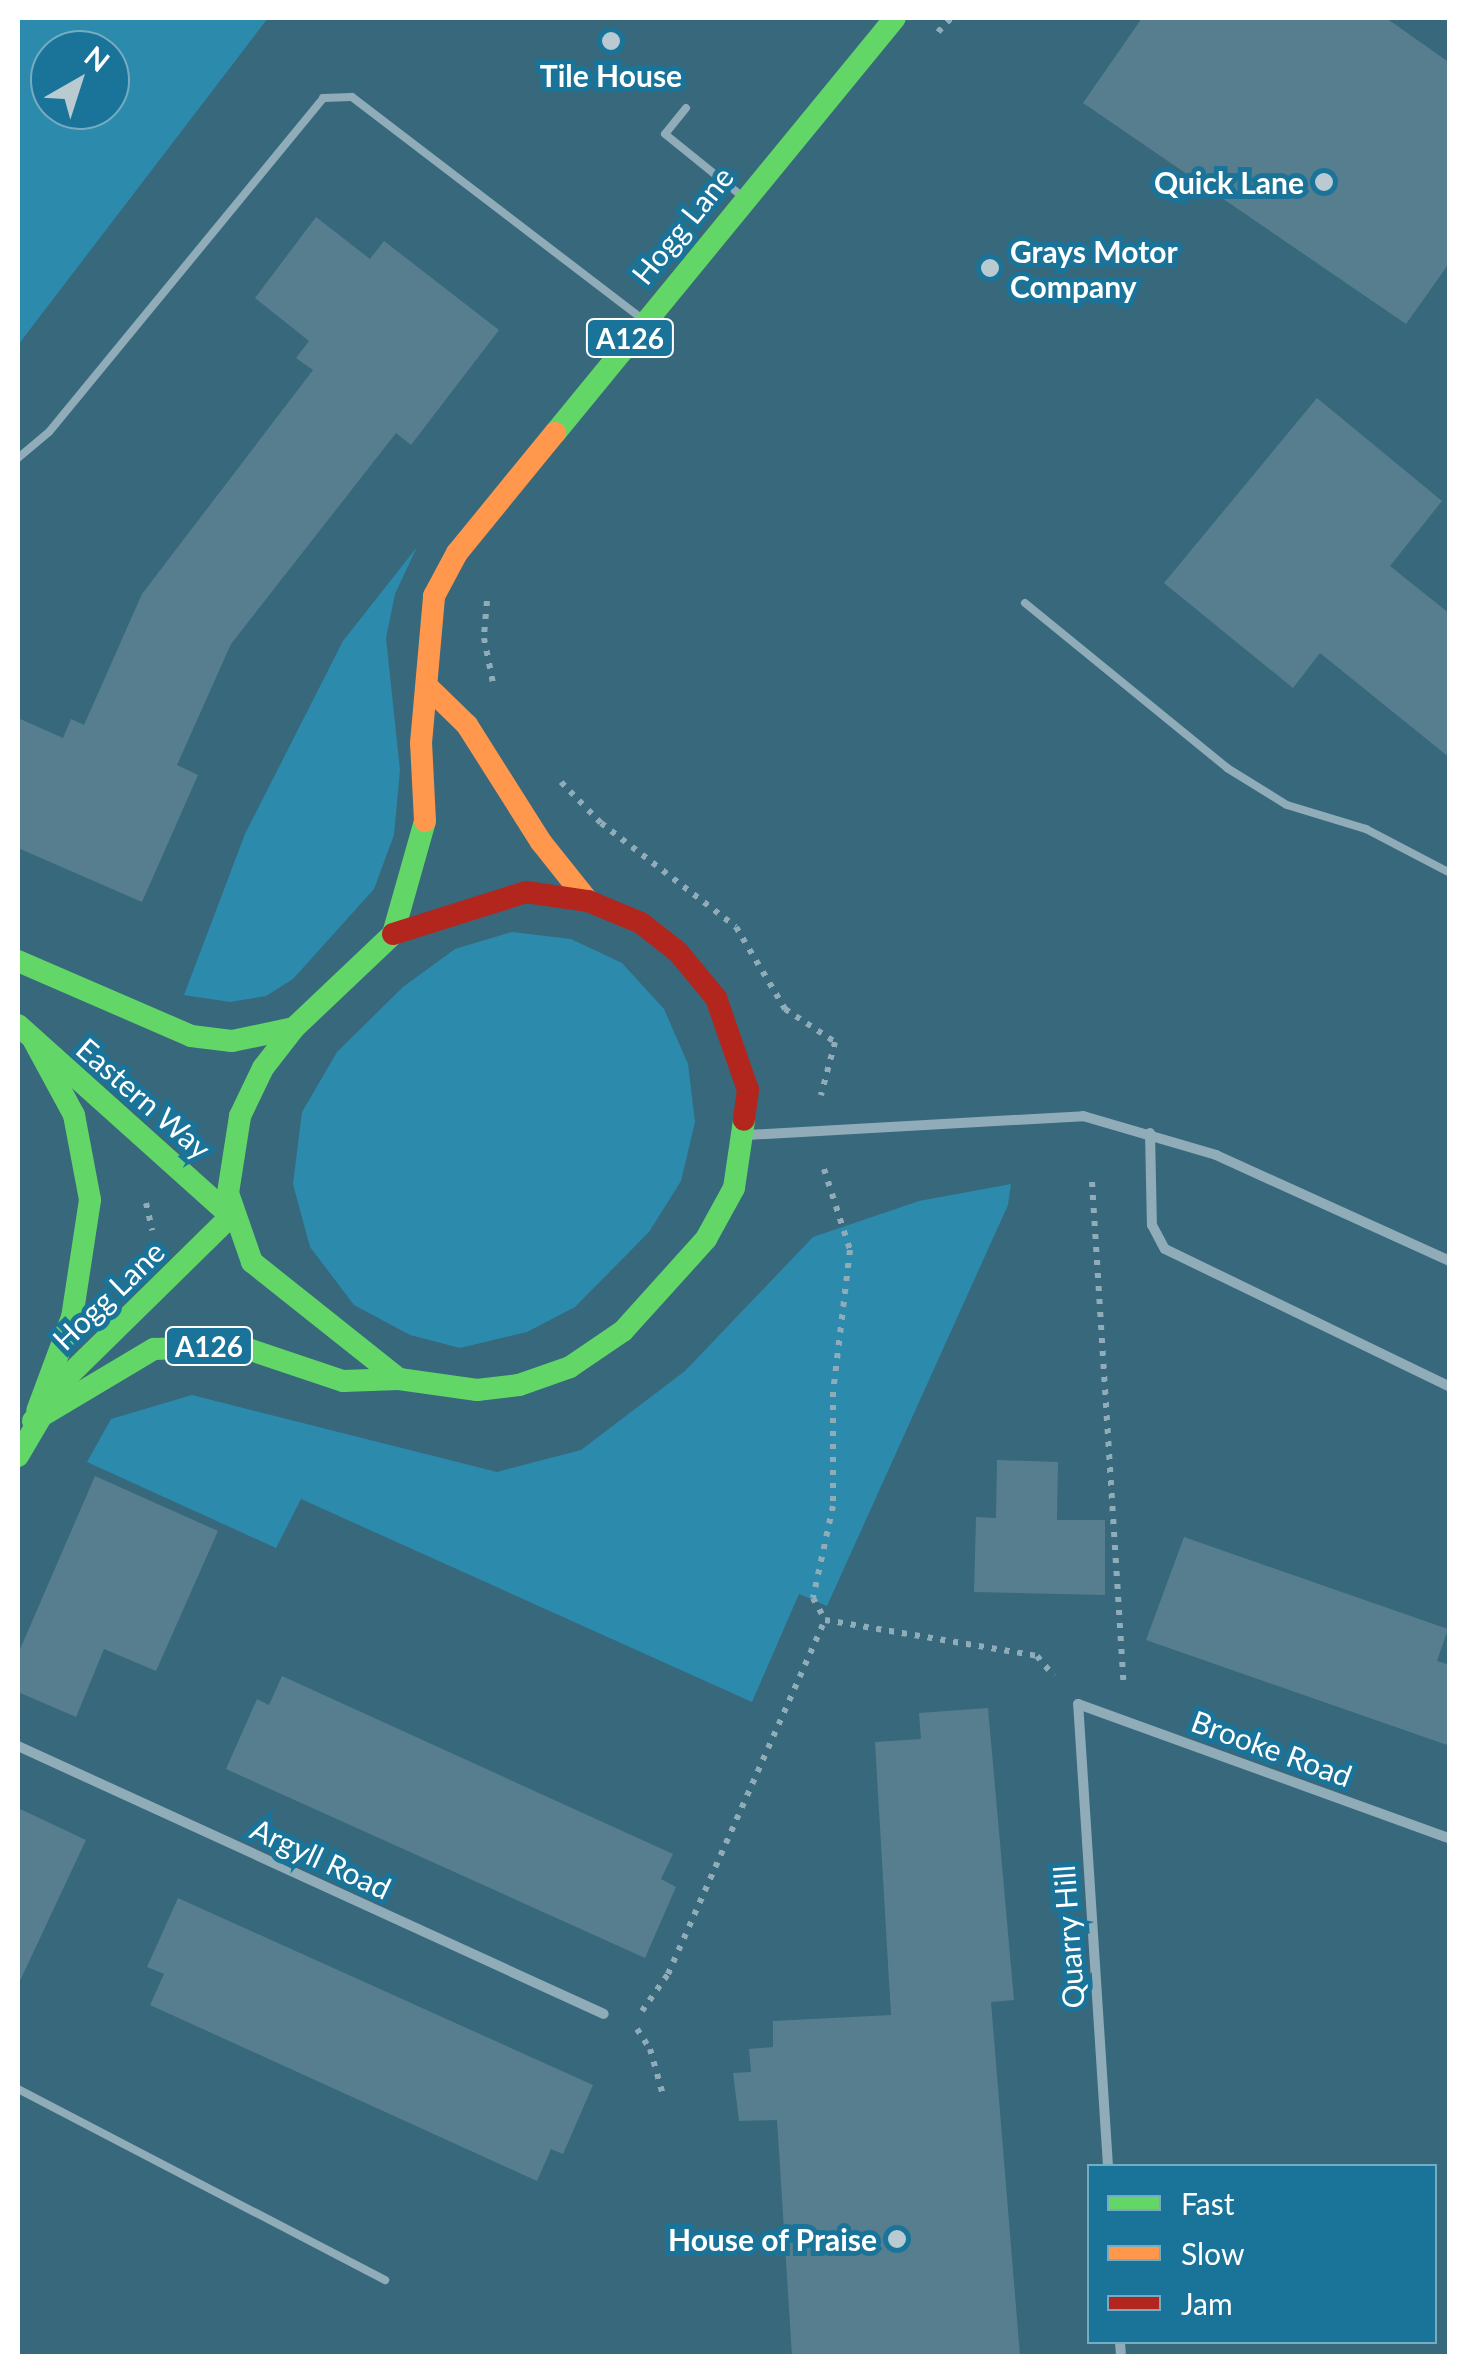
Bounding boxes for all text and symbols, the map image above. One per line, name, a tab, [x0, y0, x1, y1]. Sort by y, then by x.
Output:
north arrow	[30, 30, 130, 130]
marker: Tile House	[600, 30, 622, 52]
text: N	[79, 38, 117, 78]
place label: Tile House	[540, 57, 682, 93]
street label: Hogg Lane	[624, 159, 740, 291]
place label: Quick Lane	[1154, 164, 1304, 200]
marker: Quick Lane	[1313, 171, 1335, 193]
place label: Grays Motor Company	[1010, 233, 1178, 304]
marker: Grays Motor Company	[979, 257, 1001, 279]
road number: A126	[585, 315, 675, 361]
street label: Eastern Way	[69, 1030, 219, 1166]
street label: Hogg Lane	[45, 1233, 171, 1357]
road number: A126	[164, 1323, 254, 1369]
street label: Brooke Road	[1187, 1702, 1357, 1794]
street label: Argyll Road	[245, 1810, 397, 1906]
street label: Quarry Hill	[1045, 1864, 1091, 2010]
legend	[1087, 2164, 1437, 2344]
text: Fast	[1181, 2185, 1235, 2221]
place label: House of Praise	[667, 2221, 877, 2257]
marker: House of Praise	[886, 2228, 908, 2250]
text: Slow	[1181, 2235, 1244, 2271]
text: Jam	[1181, 2285, 1233, 2321]

